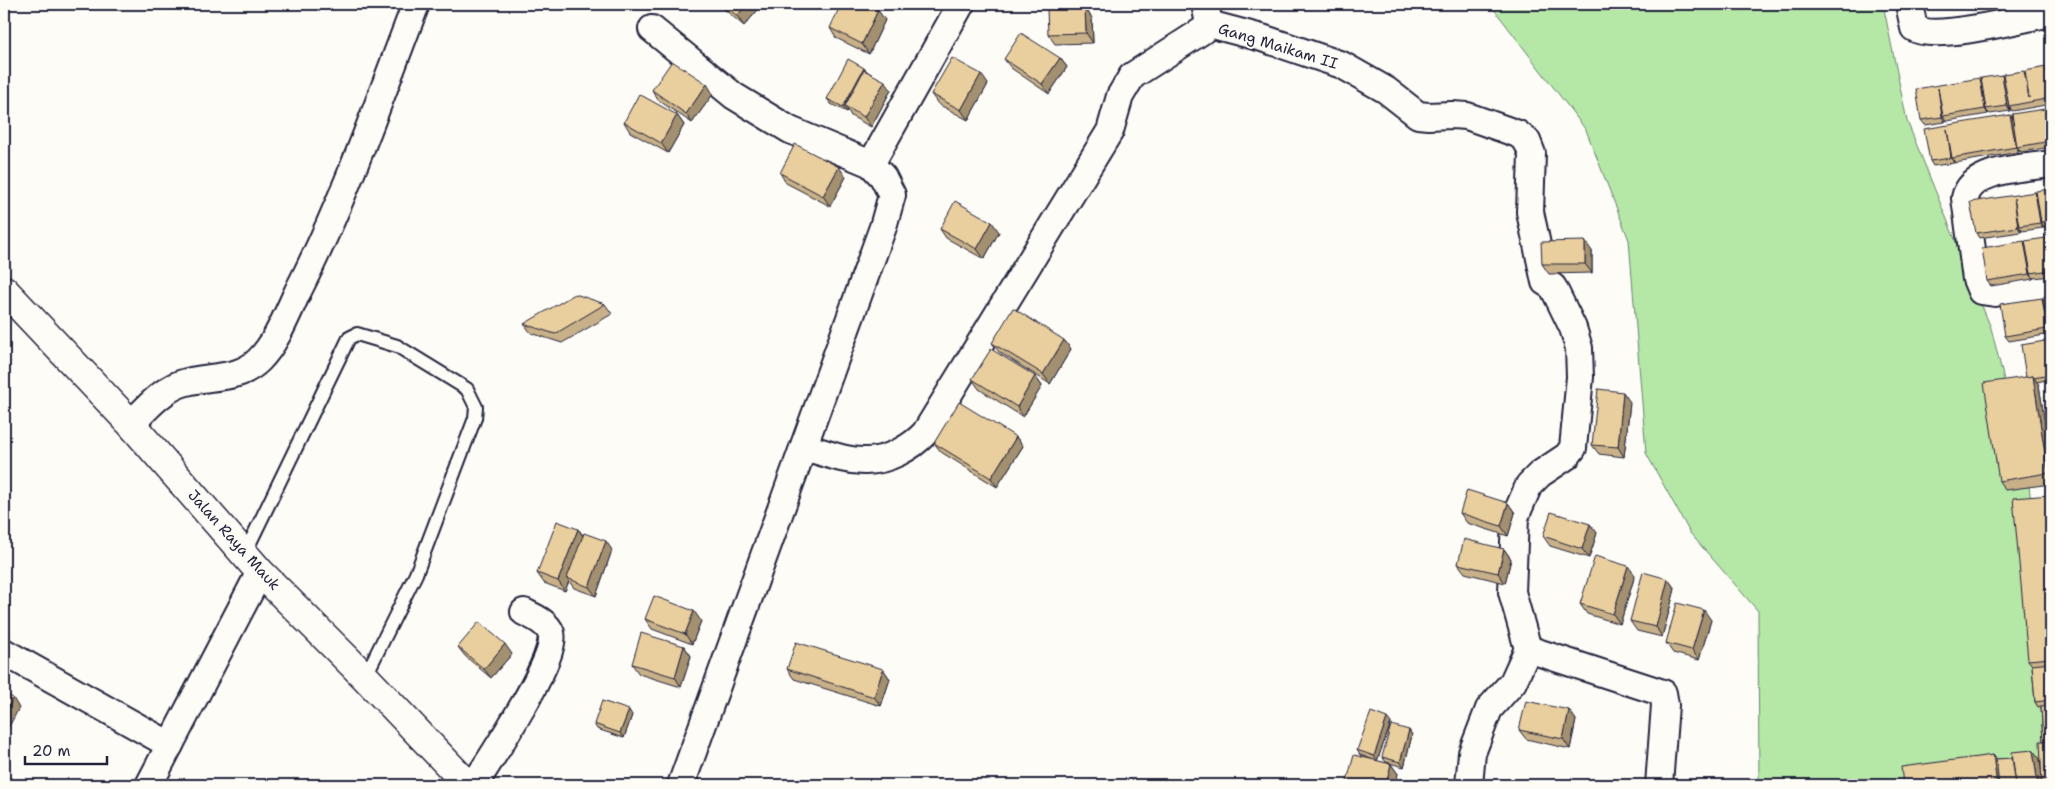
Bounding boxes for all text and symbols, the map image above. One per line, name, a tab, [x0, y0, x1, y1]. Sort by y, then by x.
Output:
street label: Gang Maikam II	[1216, 18, 1340, 74]
street label: Jalan Raya Mauk	[183, 485, 285, 595]
scale bar	[25, 734, 108, 766]
text: 20 m	[32, 741, 71, 761]

